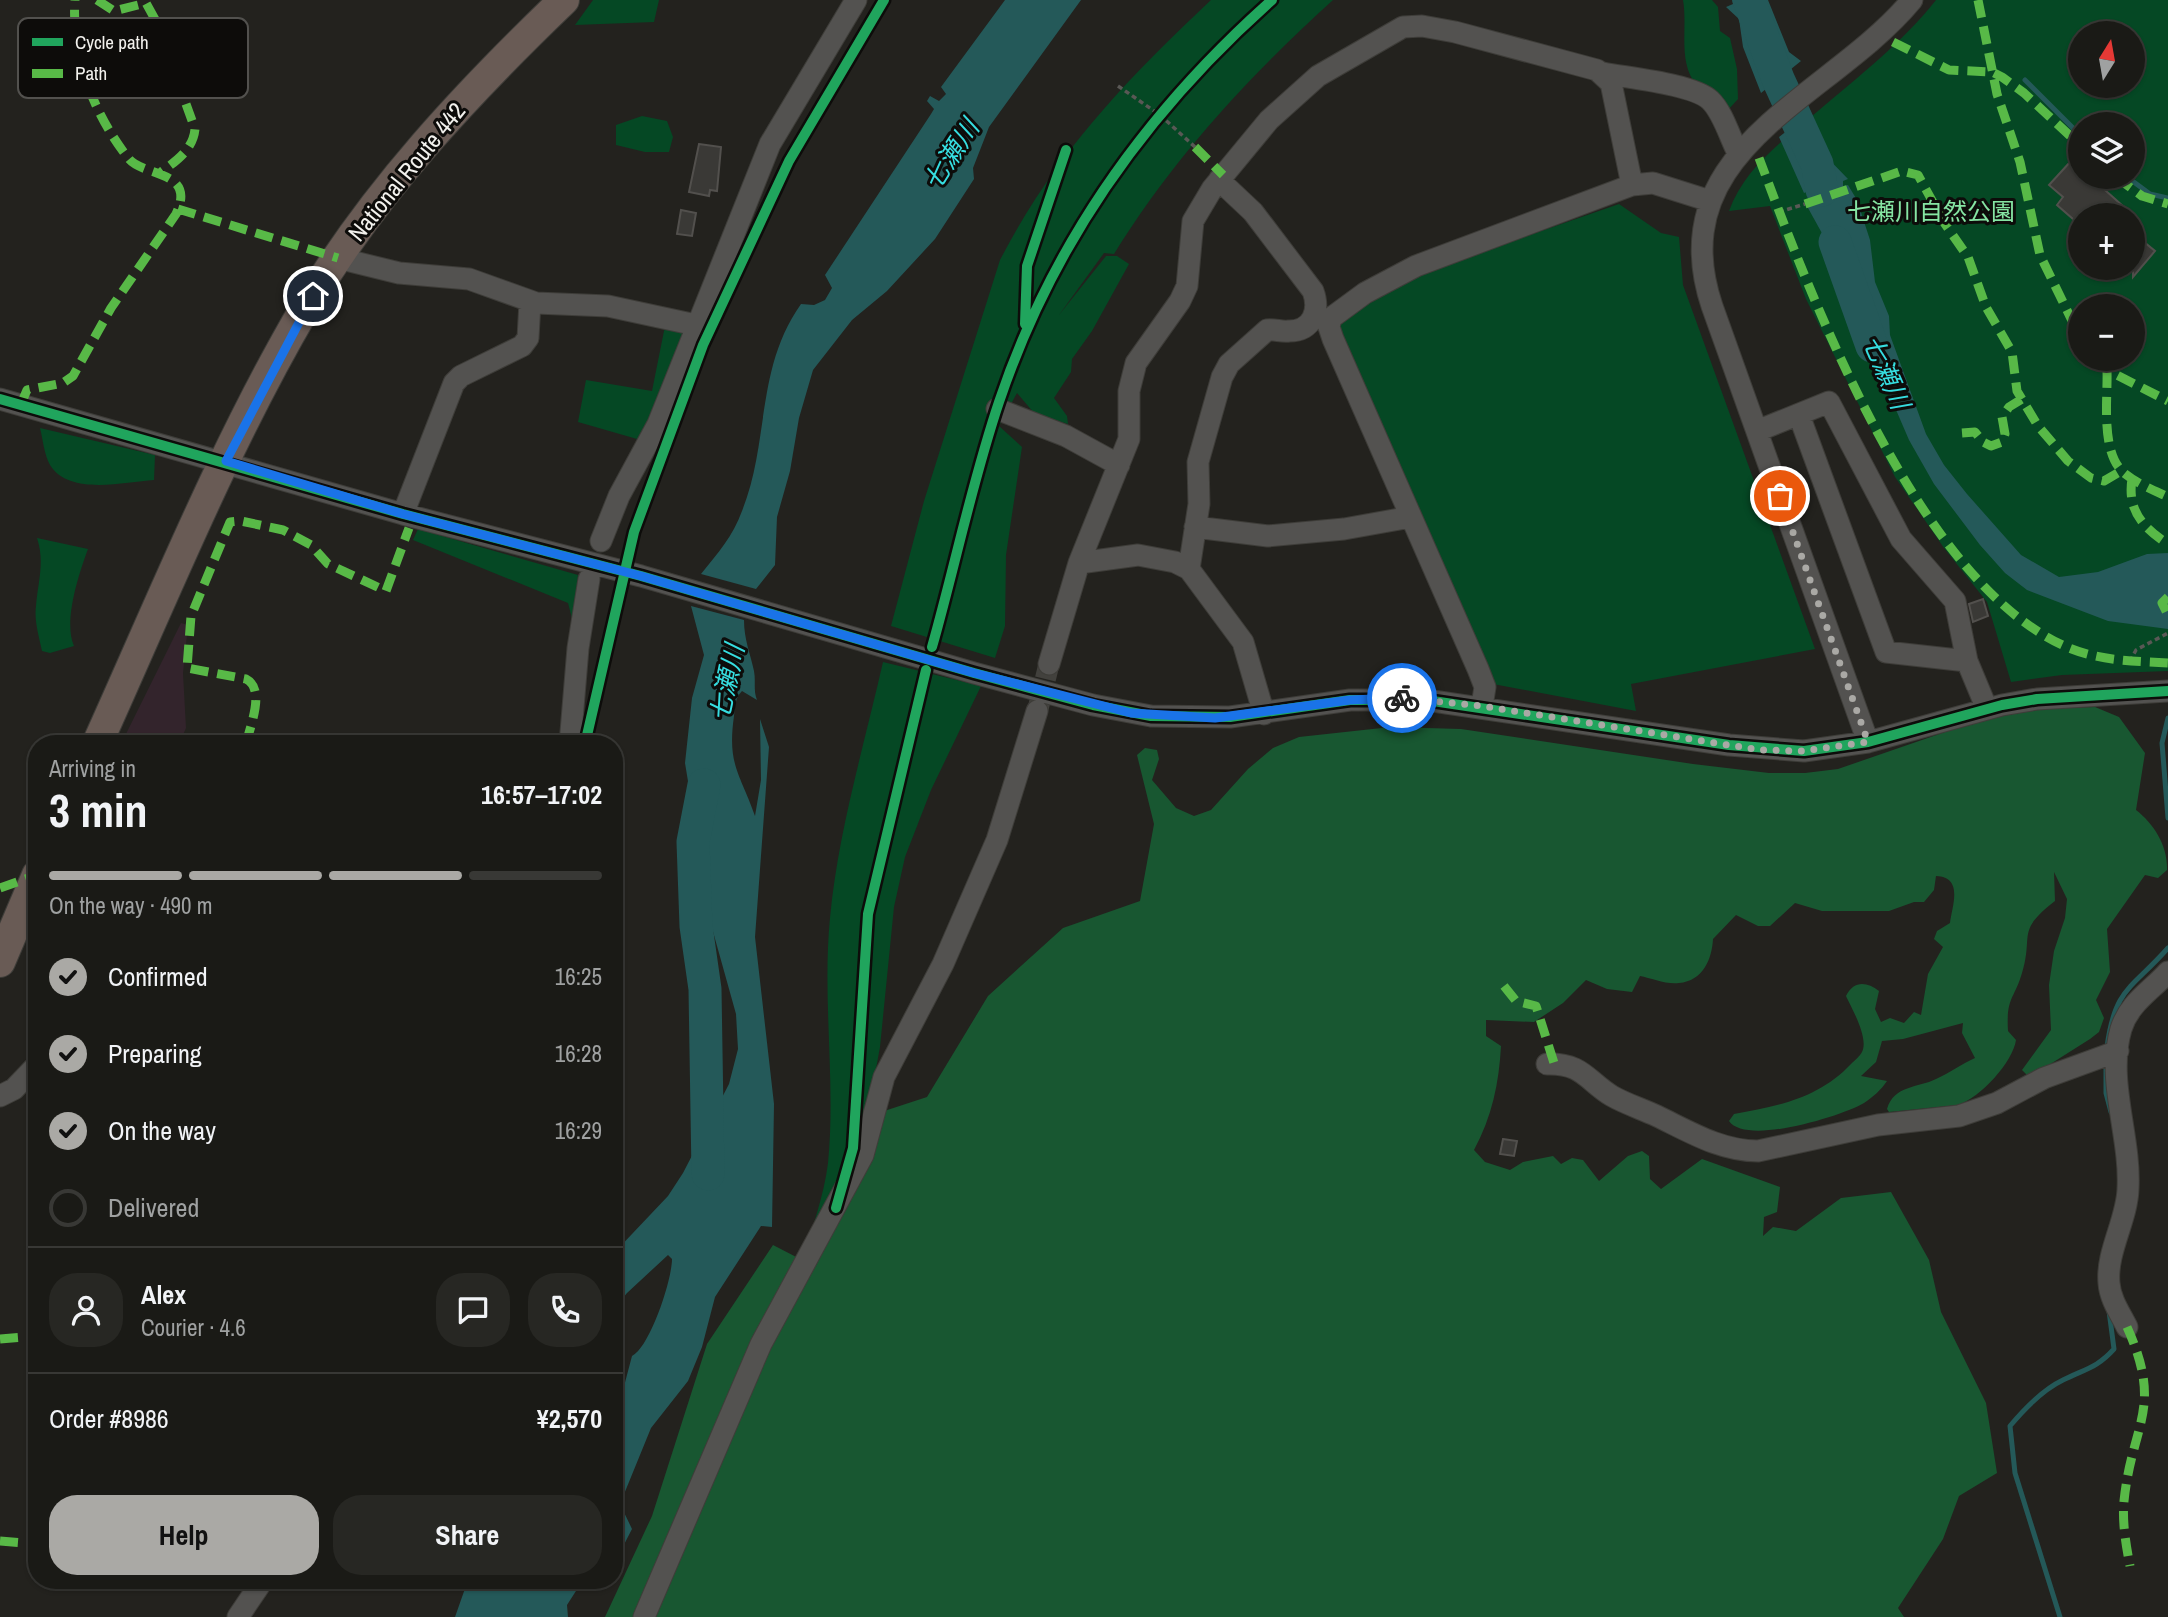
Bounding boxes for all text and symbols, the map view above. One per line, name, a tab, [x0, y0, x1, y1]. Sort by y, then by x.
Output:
legend	[18, 18, 248, 98]
north arrow	[2068, 21, 2146, 98]
map controls	[2068, 21, 2145, 371]
text: Cycle path	[75, 29, 149, 55]
text: Path	[75, 60, 107, 86]
street label: National Route 442	[340, 95, 472, 247]
water label: 七瀬川	[915, 110, 988, 197]
button: layers	[2068, 112, 2145, 189]
park label: 七瀬川自然公園	[1847, 195, 2015, 227]
button: +	[2068, 203, 2145, 280]
pin	[283, 266, 343, 326]
icon: home	[294, 277, 332, 315]
button: −	[2068, 294, 2145, 371]
water label: 七瀬川	[1855, 329, 1920, 417]
pin	[1750, 466, 1810, 526]
icon: bag	[1761, 477, 1799, 515]
water label: 七瀬川	[701, 638, 752, 725]
courier	[1367, 663, 1437, 733]
icon: bike	[1383, 679, 1421, 717]
text: Arriving in	[49, 753, 136, 784]
text: 16:57–17:02	[481, 777, 602, 812]
text: 3 min	[49, 779, 148, 841]
text: On the way · 490 m	[49, 890, 213, 921]
icon: check	[49, 958, 87, 996]
text: Confirmed	[108, 959, 208, 994]
text: 16:25	[555, 961, 602, 992]
icon: check	[49, 1035, 87, 1073]
text: Preparing	[108, 1036, 202, 1071]
text: 16:28	[555, 1038, 602, 1069]
icon: check	[49, 1112, 87, 1150]
text: On the way	[108, 1113, 216, 1148]
text: 16:29	[555, 1115, 602, 1146]
text: Delivered	[108, 1190, 199, 1225]
button: person	[49, 1273, 123, 1347]
button: chat	[436, 1273, 510, 1347]
button: phone	[528, 1273, 602, 1347]
text: Alex	[141, 1277, 186, 1312]
text: Courier · 4.6	[141, 1312, 246, 1343]
text: Order #8986	[49, 1401, 169, 1436]
text: ¥2,570	[537, 1401, 602, 1436]
button: Help	[49, 1495, 319, 1575]
button: Share	[333, 1495, 602, 1575]

